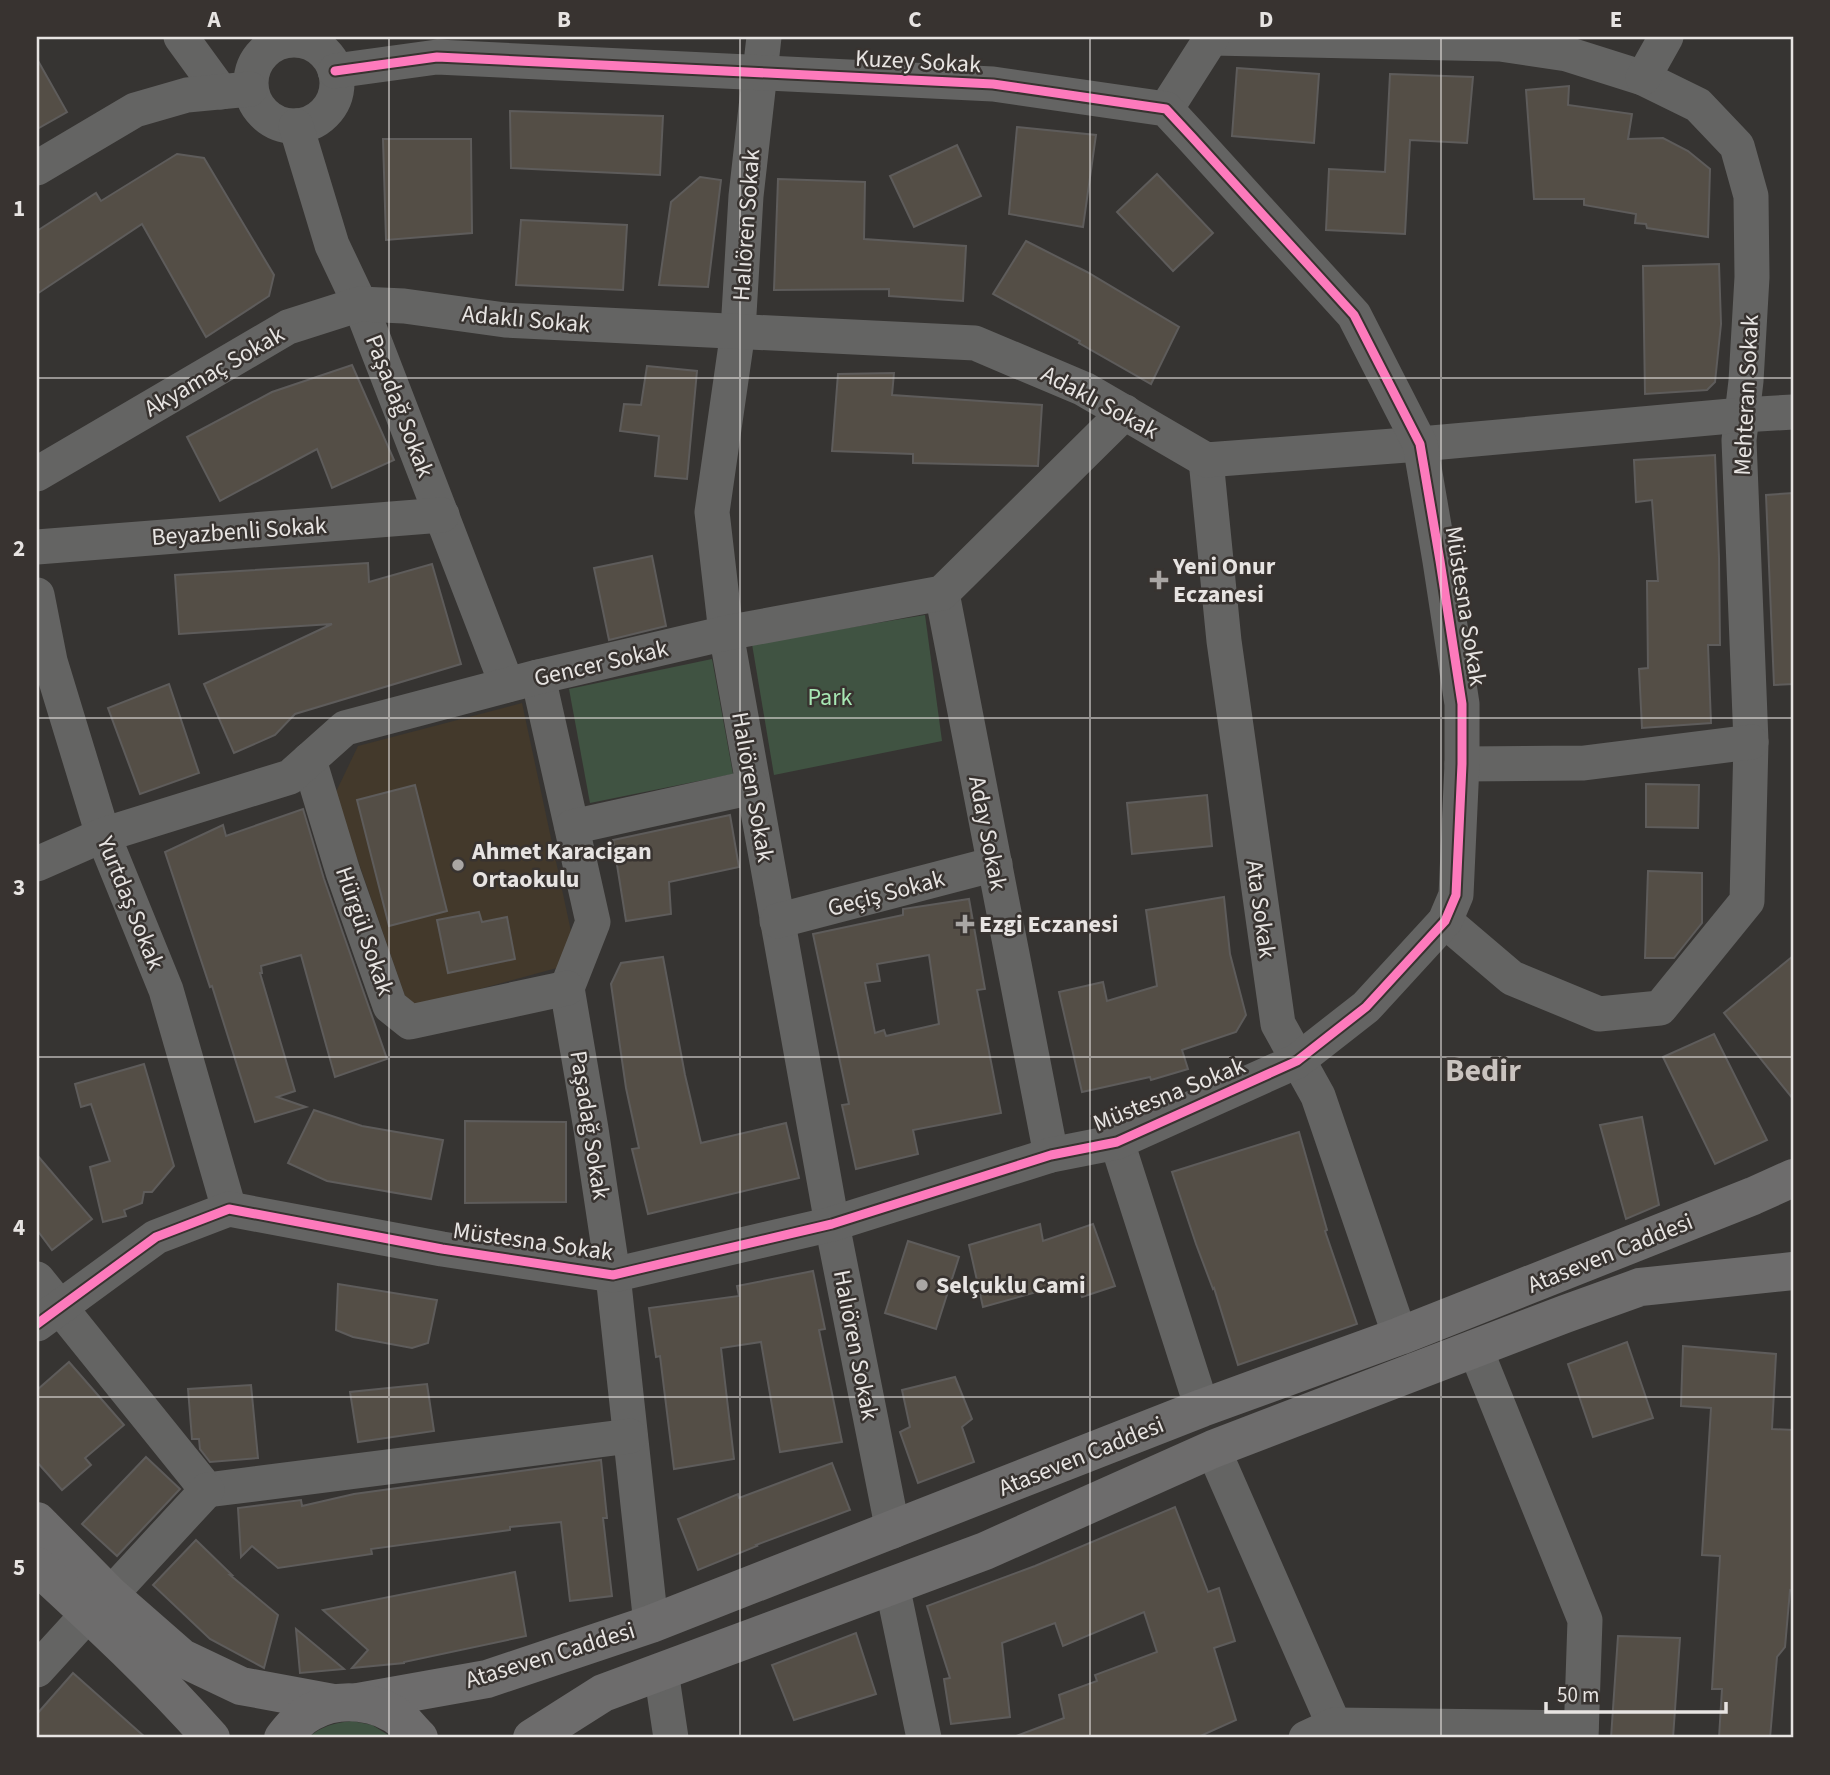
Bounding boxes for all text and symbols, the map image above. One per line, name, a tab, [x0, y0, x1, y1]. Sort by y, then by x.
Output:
text: A	[206, 3, 221, 36]
text: B	[557, 3, 571, 36]
text: C	[908, 3, 922, 36]
text: D	[1259, 3, 1273, 36]
text: E	[1610, 3, 1622, 36]
street label: Kuzey Sokak	[854, 41, 982, 82]
street label: Halıören Sokak	[724, 148, 769, 302]
text: 1	[13, 192, 25, 225]
street label: Adaklı Sokak	[460, 296, 592, 343]
street label: Mehteran Sokak	[1725, 313, 1768, 476]
street label: Akyamaç Sokak	[138, 317, 291, 426]
street label: Paşadağ Sokak	[356, 330, 443, 483]
street label: Adaklı Sokak	[1035, 357, 1165, 448]
street label: Beyazbenli Sokak	[150, 508, 328, 555]
street label: Müstesna Sokak	[1436, 524, 1495, 689]
text: 2	[13, 532, 25, 565]
place label: Yeni Onur Eczanesi	[1172, 549, 1276, 612]
marker: Yeni Onur Eczanesi	[1151, 572, 1167, 588]
street label: Gencer Sokak	[531, 631, 672, 696]
park label: Park	[808, 680, 853, 715]
street label: Halıören Sokak	[722, 709, 783, 865]
street label: Aday Sokak	[959, 773, 1016, 893]
street label: Yurtdaş Sokak	[87, 830, 173, 975]
place label: Ahmet Karacigan Ortaokulu	[471, 834, 652, 897]
marker: Ahmet Karacigan Ortaokulu	[450, 857, 466, 873]
street label: Ata Sokak	[1236, 858, 1285, 960]
street label: Geçiş Sokak	[824, 861, 949, 926]
street label: Hürgül Sokak	[326, 862, 403, 1000]
text: 3	[13, 871, 25, 904]
place label: Ezgi Eczanesi	[979, 907, 1118, 942]
marker: Ezgi Eczanesi	[957, 916, 973, 932]
street label: Paşadağ Sokak	[560, 1048, 619, 1202]
street label: Müstesna Sokak	[1088, 1048, 1251, 1141]
district label: Bedir	[1445, 1048, 1521, 1094]
street label: Ataseven Caddesi	[1522, 1204, 1698, 1303]
text: 4	[13, 1211, 25, 1244]
street label: Müstesna Sokak	[451, 1213, 615, 1270]
street label: Halıören Sokak	[824, 1267, 887, 1423]
place label: Selçuklu Cami	[936, 1268, 1086, 1303]
marker: Selçuklu Cami	[914, 1277, 930, 1293]
street label: Ataseven Caddesi	[993, 1407, 1169, 1506]
text: 5	[13, 1551, 25, 1584]
street label: Ataseven Caddesi	[461, 1613, 639, 1698]
scale bar	[1546, 1670, 1727, 1714]
text: 50 m	[1557, 1680, 1599, 1710]

